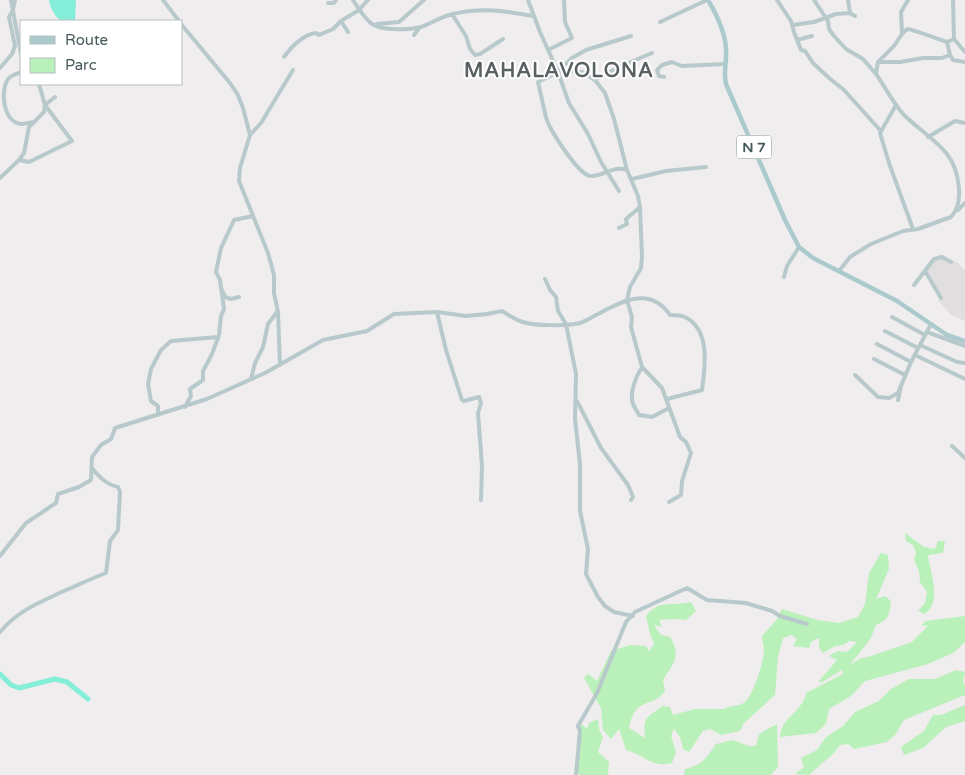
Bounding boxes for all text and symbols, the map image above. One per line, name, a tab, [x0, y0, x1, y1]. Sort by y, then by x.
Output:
legend	[20, 20, 182, 85]
text: Route	[65, 31, 108, 49]
text: Parc	[65, 56, 97, 74]
district label: MAHALAVOLONA	[464, 59, 654, 83]
road number: N 7	[736, 136, 772, 158]

